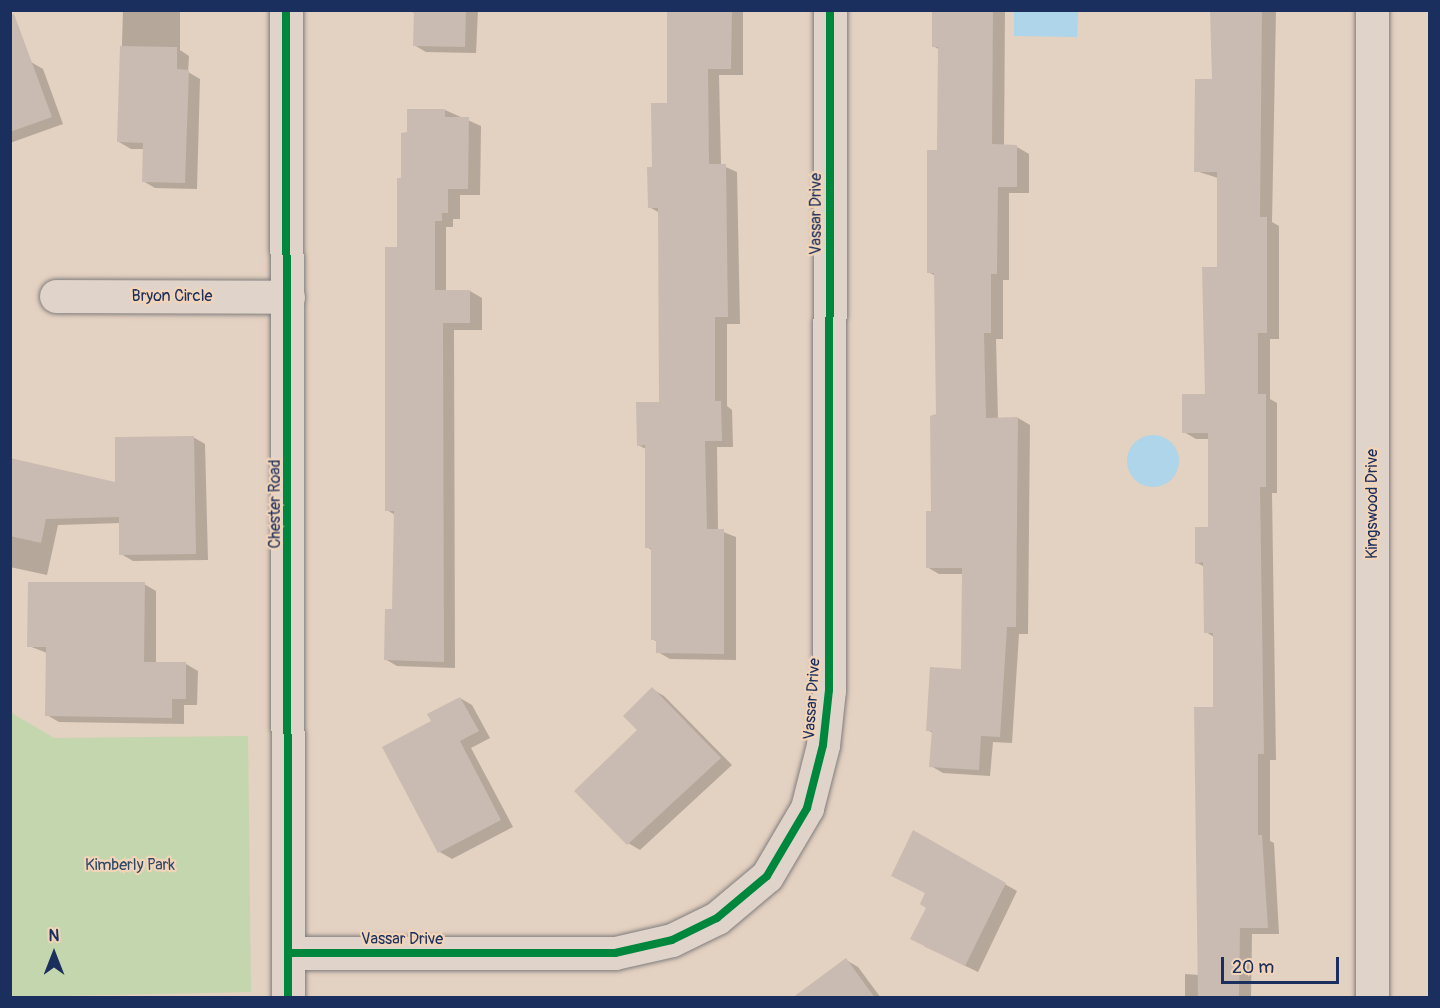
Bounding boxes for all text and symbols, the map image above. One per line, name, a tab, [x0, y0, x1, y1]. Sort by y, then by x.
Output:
street label: Vassar Drive	[806, 173, 826, 255]
street label: Bryon Circle	[132, 286, 212, 306]
street label: Kingswood Drive	[1362, 449, 1382, 559]
street label: Chester Road	[265, 459, 285, 549]
street label: Vassar Drive	[800, 657, 824, 741]
park label: Kimberly Park	[85, 855, 175, 875]
north arrow	[24, 924, 84, 984]
text: N	[49, 926, 59, 946]
street label: Vassar Drive	[361, 929, 443, 949]
scale bar	[1224, 945, 1342, 983]
text: 20 m	[1232, 956, 1274, 979]

